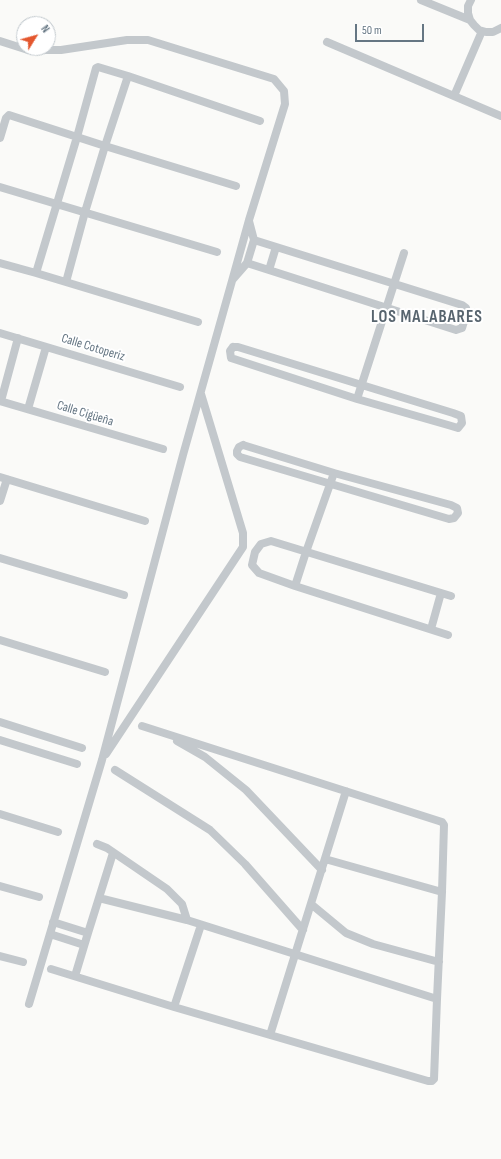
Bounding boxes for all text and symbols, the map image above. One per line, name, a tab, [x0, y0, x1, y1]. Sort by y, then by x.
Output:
north arrow	[16, 16, 56, 56]
scale bar	[357, 16, 426, 42]
text: N	[38, 23, 52, 35]
text: 50 m	[362, 23, 382, 38]
district label: LOS MALABARES	[371, 308, 483, 328]
street label: Calle Cotoperiz	[59, 331, 127, 365]
street label: Calle Cigüeña	[55, 398, 115, 430]

